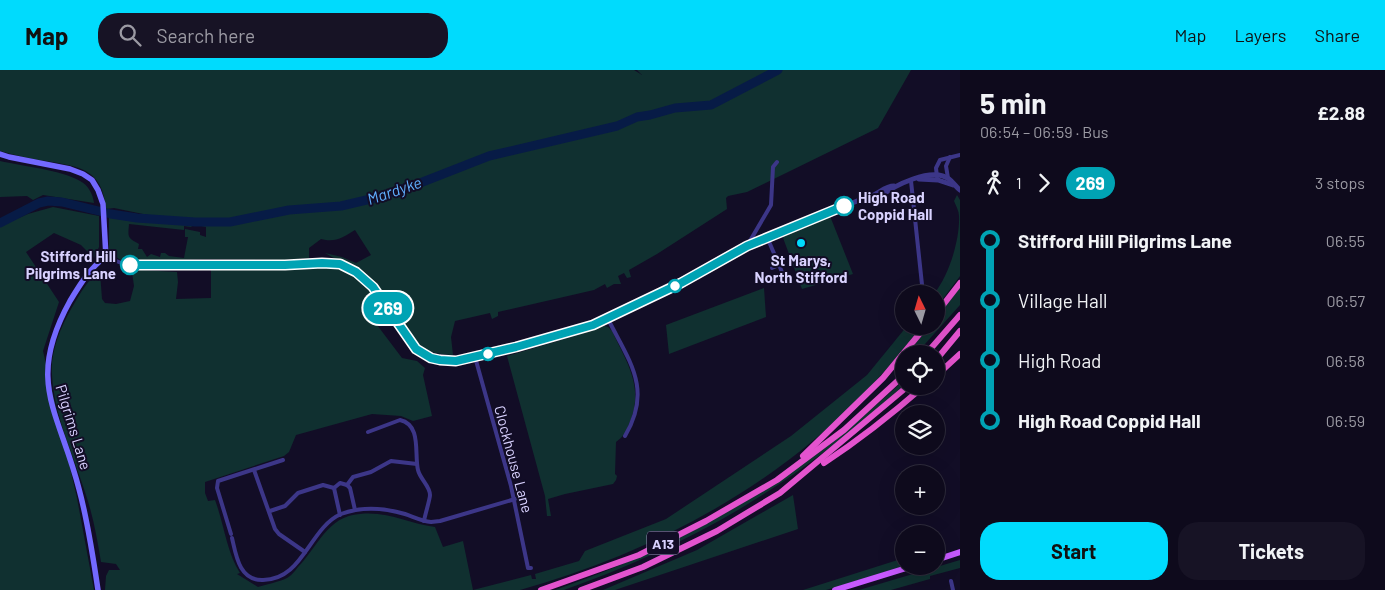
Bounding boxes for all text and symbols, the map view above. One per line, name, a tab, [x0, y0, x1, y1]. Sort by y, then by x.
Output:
search box	[98, 13, 448, 58]
text: Map	[25, 21, 68, 50]
icon: search	[116, 21, 144, 49]
text: Search here	[156, 24, 255, 47]
text: Map	[1174, 24, 1206, 46]
text: Layers	[1234, 24, 1287, 46]
text: Share	[1315, 24, 1360, 46]
text: 5 min	[980, 86, 1047, 120]
text: £2.88	[1317, 101, 1365, 124]
text: 06:54 – 06:59 · Bus	[980, 122, 1108, 141]
icon: walk	[980, 169, 1008, 197]
icon: forward	[1030, 169, 1058, 197]
water label: Mardyke	[364, 172, 424, 208]
text: 269	[1076, 172, 1105, 194]
text: 1	[1016, 173, 1022, 192]
text: 3 stops	[1315, 173, 1365, 192]
place label: High Road Coppid Hall	[858, 188, 932, 223]
marker: High Road Coppid Hall	[834, 196, 854, 216]
text: Stifford Hill Pilgrims Lane	[1018, 229, 1232, 252]
text: 06:55	[1326, 231, 1365, 250]
marker: St Marys, North Stifford	[795, 237, 807, 249]
place label: Stifford Hill Pilgrims Lane	[26, 247, 116, 282]
place label: St Marys, North Stifford	[754, 251, 848, 286]
marker: Stifford Hill Pilgrims Lane	[120, 255, 140, 275]
unlabelled marker	[668, 279, 682, 293]
north arrow	[895, 285, 945, 335]
map controls	[895, 285, 945, 575]
text: Village Hall	[1018, 289, 1107, 312]
text: 06:57	[1327, 291, 1365, 310]
line badge: 269	[359, 292, 417, 324]
text: 269	[373, 297, 403, 319]
button: locate	[895, 345, 945, 395]
unlabelled marker	[481, 347, 495, 361]
text: High Road	[1018, 349, 1102, 372]
text: 06:58	[1326, 351, 1365, 370]
street label: Pilgrims Lane	[52, 382, 96, 472]
street label: Clockhouse Lane	[491, 403, 537, 515]
button: layers	[895, 405, 945, 455]
text: High Road Coppid Hall	[1018, 409, 1201, 432]
text: 06:59	[1326, 411, 1365, 430]
button: +	[895, 465, 945, 515]
button: Start	[980, 522, 1168, 580]
button: Tickets	[1178, 522, 1365, 580]
button: −	[895, 525, 945, 575]
road number: A13	[647, 532, 679, 554]

